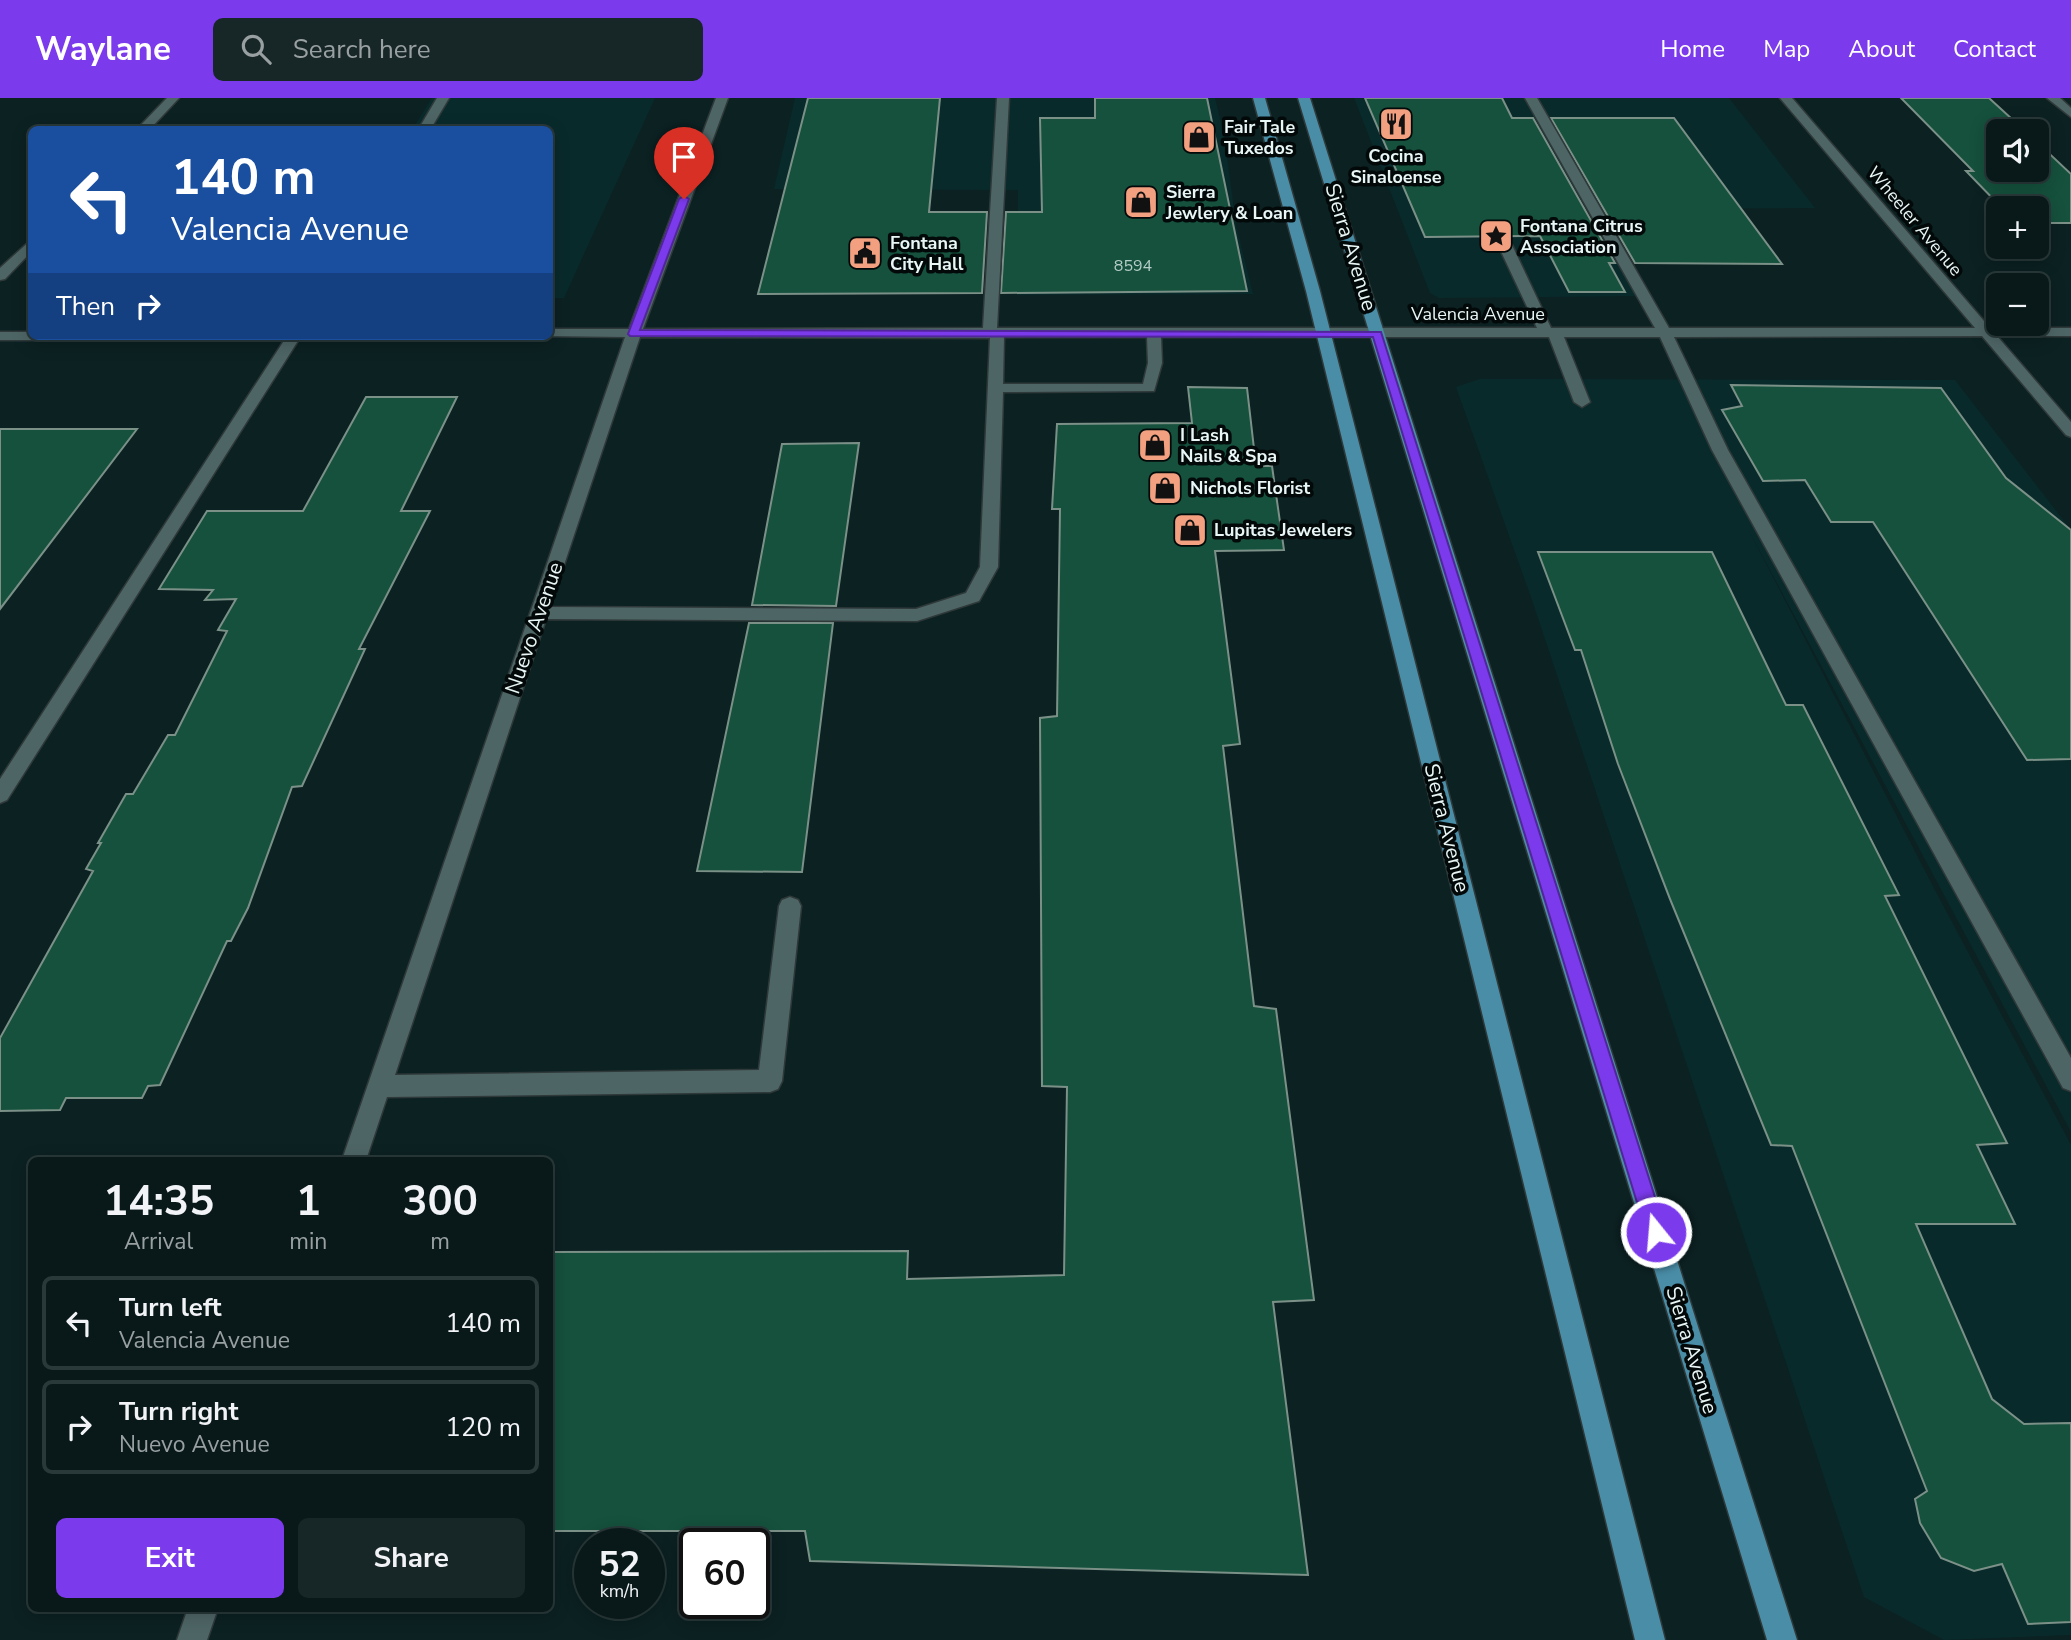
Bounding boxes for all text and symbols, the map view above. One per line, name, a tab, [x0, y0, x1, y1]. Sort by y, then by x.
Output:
search box	[213, 18, 703, 81]
text: Waylane	[35, 27, 171, 72]
icon: search	[237, 30, 275, 68]
text: Search here	[293, 32, 431, 67]
text: Home	[1660, 33, 1725, 65]
text: Map	[1763, 33, 1810, 65]
text: About	[1848, 33, 1915, 65]
text: Contact	[1953, 33, 2036, 65]
restaurant icon: Cocina Sinaloense	[1377, 105, 1415, 143]
place label: Fair Tale Tuxedos	[1224, 115, 1295, 160]
shop icon: Fair Tale Tuxedos	[1180, 118, 1218, 156]
map controls	[1986, 119, 2049, 336]
button: sound	[1986, 119, 2049, 182]
pin	[654, 127, 714, 199]
icon: arrive	[665, 138, 703, 176]
text: 140 m	[171, 144, 315, 211]
place label: Cocina Sinaloense	[1350, 144, 1442, 189]
icon: left	[56, 154, 147, 245]
street label: Wheeler Avenue	[1862, 161, 1968, 281]
place label: Sierra Jewlery & Loan	[1165, 180, 1293, 225]
street label: Sierra Avenue	[1318, 180, 1384, 314]
shop icon: Sierra Jewlery & Loan	[1122, 183, 1160, 221]
button: +	[1986, 196, 2049, 259]
text: Valencia Avenue	[171, 208, 409, 251]
place label: Fontana Citrus Association	[1520, 214, 1643, 259]
place icon: Fontana Citrus Association	[1477, 217, 1515, 255]
place label: Fontana City Hall	[890, 231, 964, 276]
public building icon: Fontana City Hall	[846, 234, 884, 272]
house number: 8594	[1114, 255, 1153, 277]
button: −	[1986, 273, 2049, 336]
icon: right	[129, 287, 167, 325]
text: Then	[56, 289, 115, 324]
street label: Valencia Avenue	[1410, 302, 1545, 326]
place label: I Lash Nails & Spa	[1180, 423, 1277, 468]
shop icon: I Lash Nails & Spa	[1136, 426, 1174, 464]
shop icon: Nichols Florist	[1146, 469, 1184, 507]
place label: Nichols Florist	[1190, 476, 1310, 500]
shop icon: Lupitas Jewelers	[1171, 511, 1209, 549]
place label: Lupitas Jewelers	[1214, 518, 1352, 542]
street label: Nuevo Avenue	[498, 558, 570, 698]
street label: Sierra Avenue	[1417, 761, 1477, 895]
text: 14:35	[103, 1173, 214, 1230]
text: 1	[296, 1173, 321, 1230]
text: 300	[402, 1173, 478, 1230]
position arrow	[1619, 1195, 1693, 1269]
text: Arrival	[124, 1226, 193, 1257]
text: min	[289, 1226, 327, 1257]
text: m	[430, 1226, 450, 1257]
street label: Sierra Avenue	[1659, 1283, 1725, 1417]
text: Turn left	[119, 1290, 222, 1325]
icon: left	[60, 1304, 98, 1342]
text: 140 m	[445, 1306, 521, 1341]
text: Valencia Avenue	[119, 1325, 290, 1356]
text: Turn right	[119, 1394, 238, 1429]
icon: right	[60, 1408, 98, 1446]
text: 120 m	[445, 1410, 521, 1445]
text: Nuevo Avenue	[119, 1429, 270, 1460]
button: Exit	[56, 1518, 284, 1598]
button: Share	[298, 1518, 525, 1598]
speed limit sign: 60	[679, 1528, 770, 1619]
text: 52	[598, 1541, 641, 1588]
text: km/h	[600, 1579, 639, 1603]

